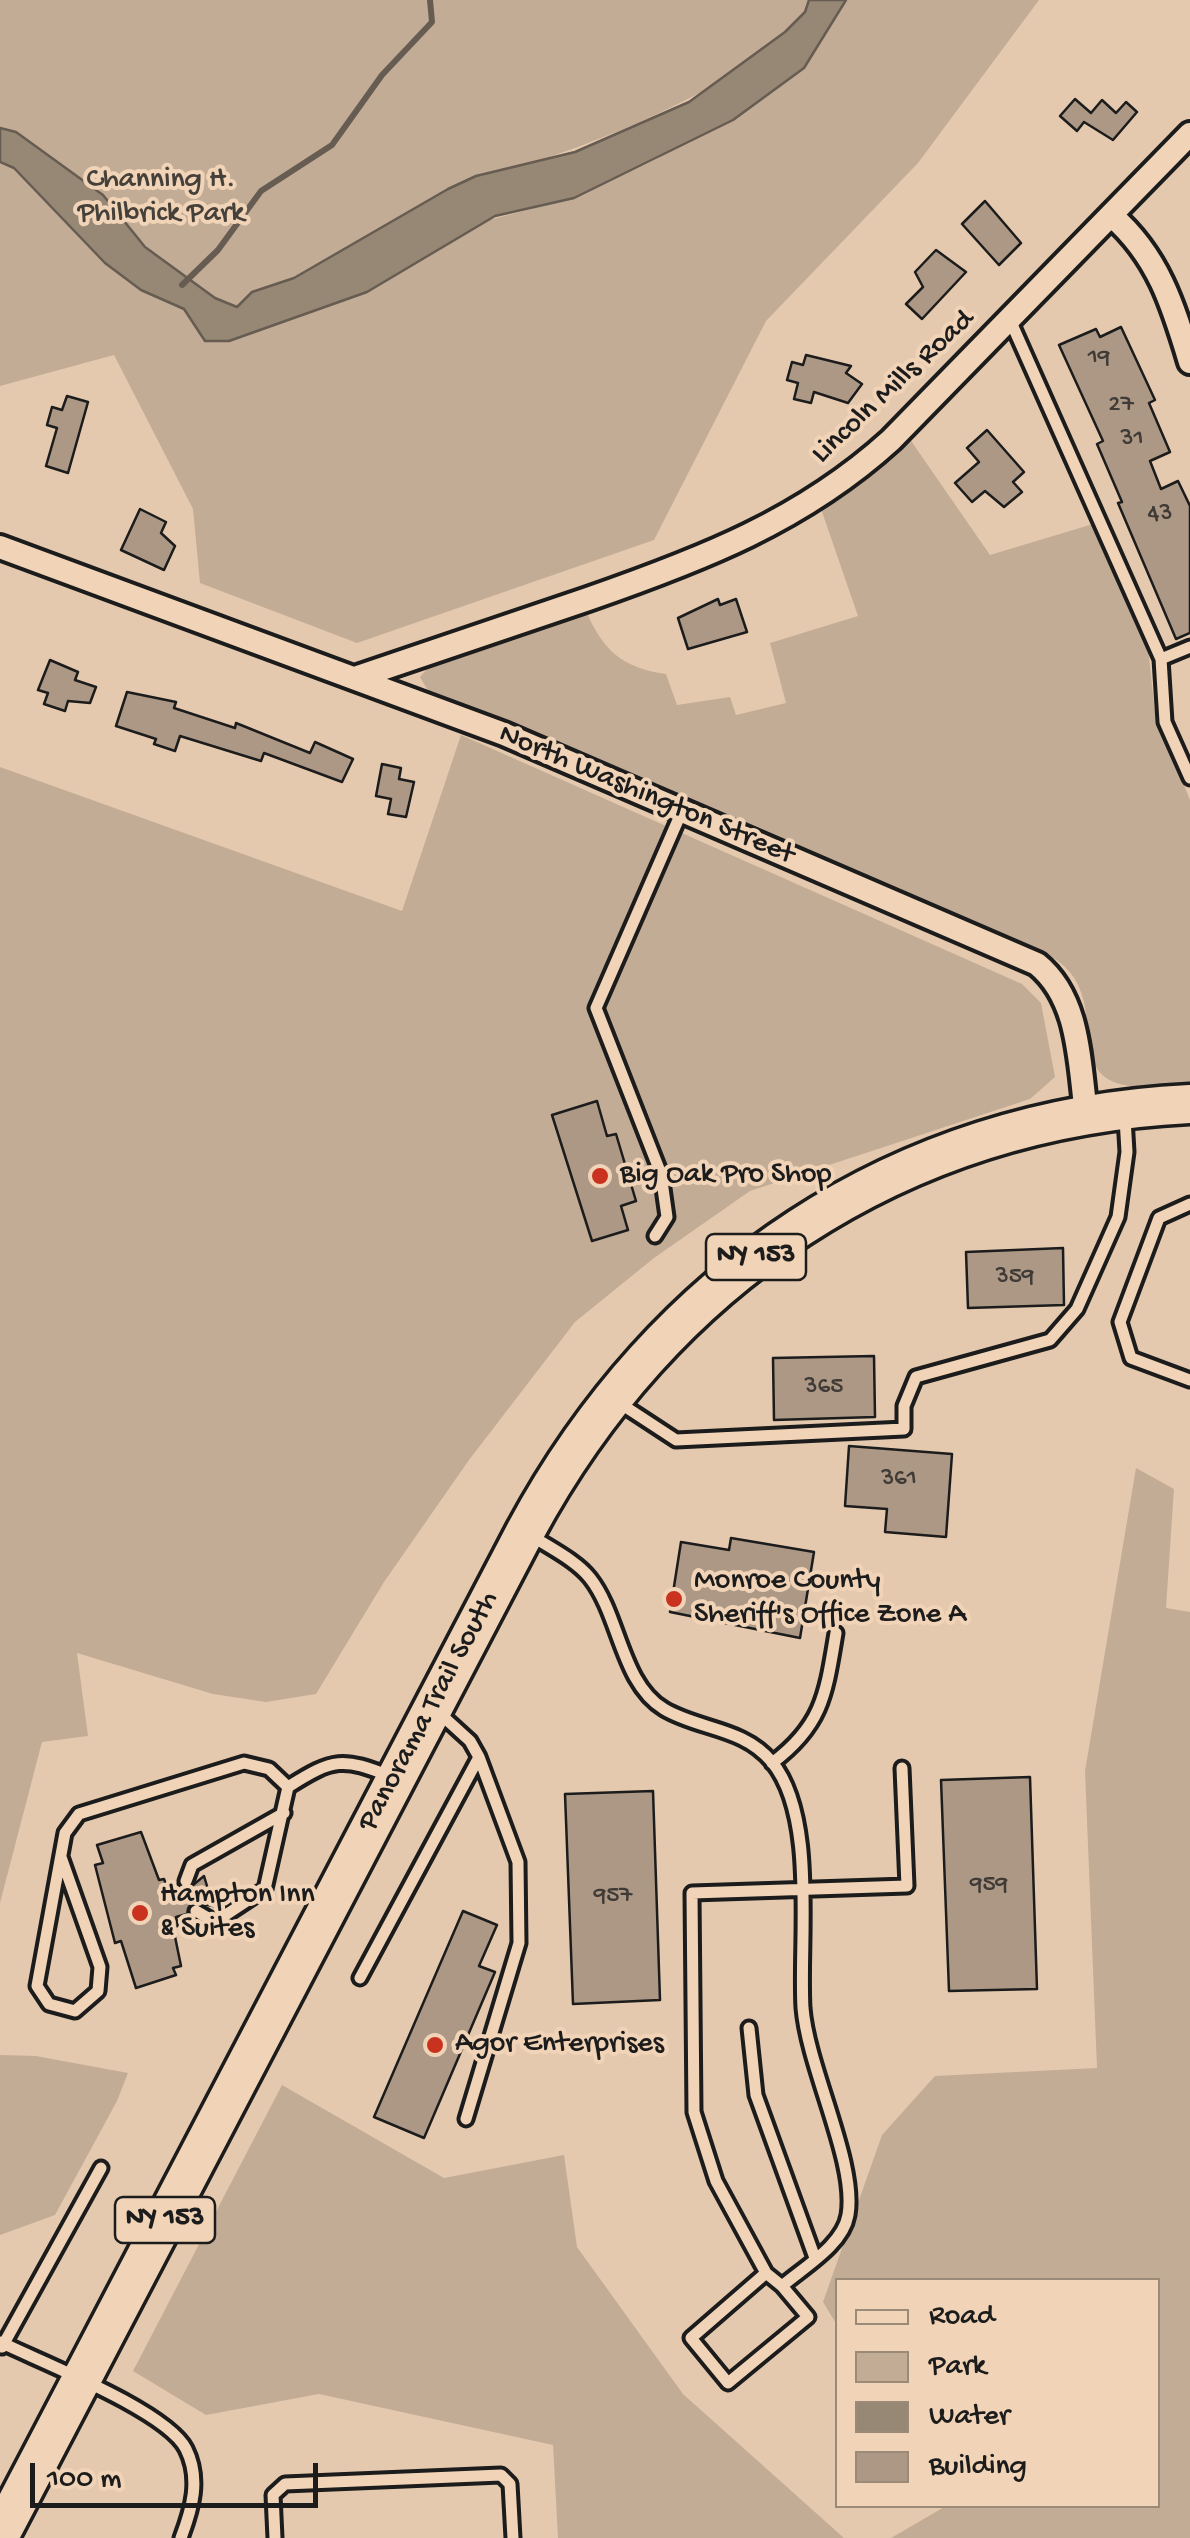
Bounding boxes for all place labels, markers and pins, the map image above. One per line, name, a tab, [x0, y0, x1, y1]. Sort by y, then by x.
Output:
place label: Big Oak Pro Shop	[620, 1158, 831, 1194]
marker: Big Oak Pro Shop	[589, 1165, 611, 1187]
place label: Monroe County Sheriff's Office Zone A	[694, 1564, 966, 1634]
marker: Monroe County Sheriff's Office Zone A	[663, 1588, 685, 1610]
place label: Hampton Inn & Suites	[160, 1878, 315, 1948]
marker: Hampton Inn & Suites	[129, 1902, 151, 1924]
place label: Agor Enterprises	[455, 2027, 664, 2063]
marker: Agor Enterprises	[424, 2034, 446, 2056]

